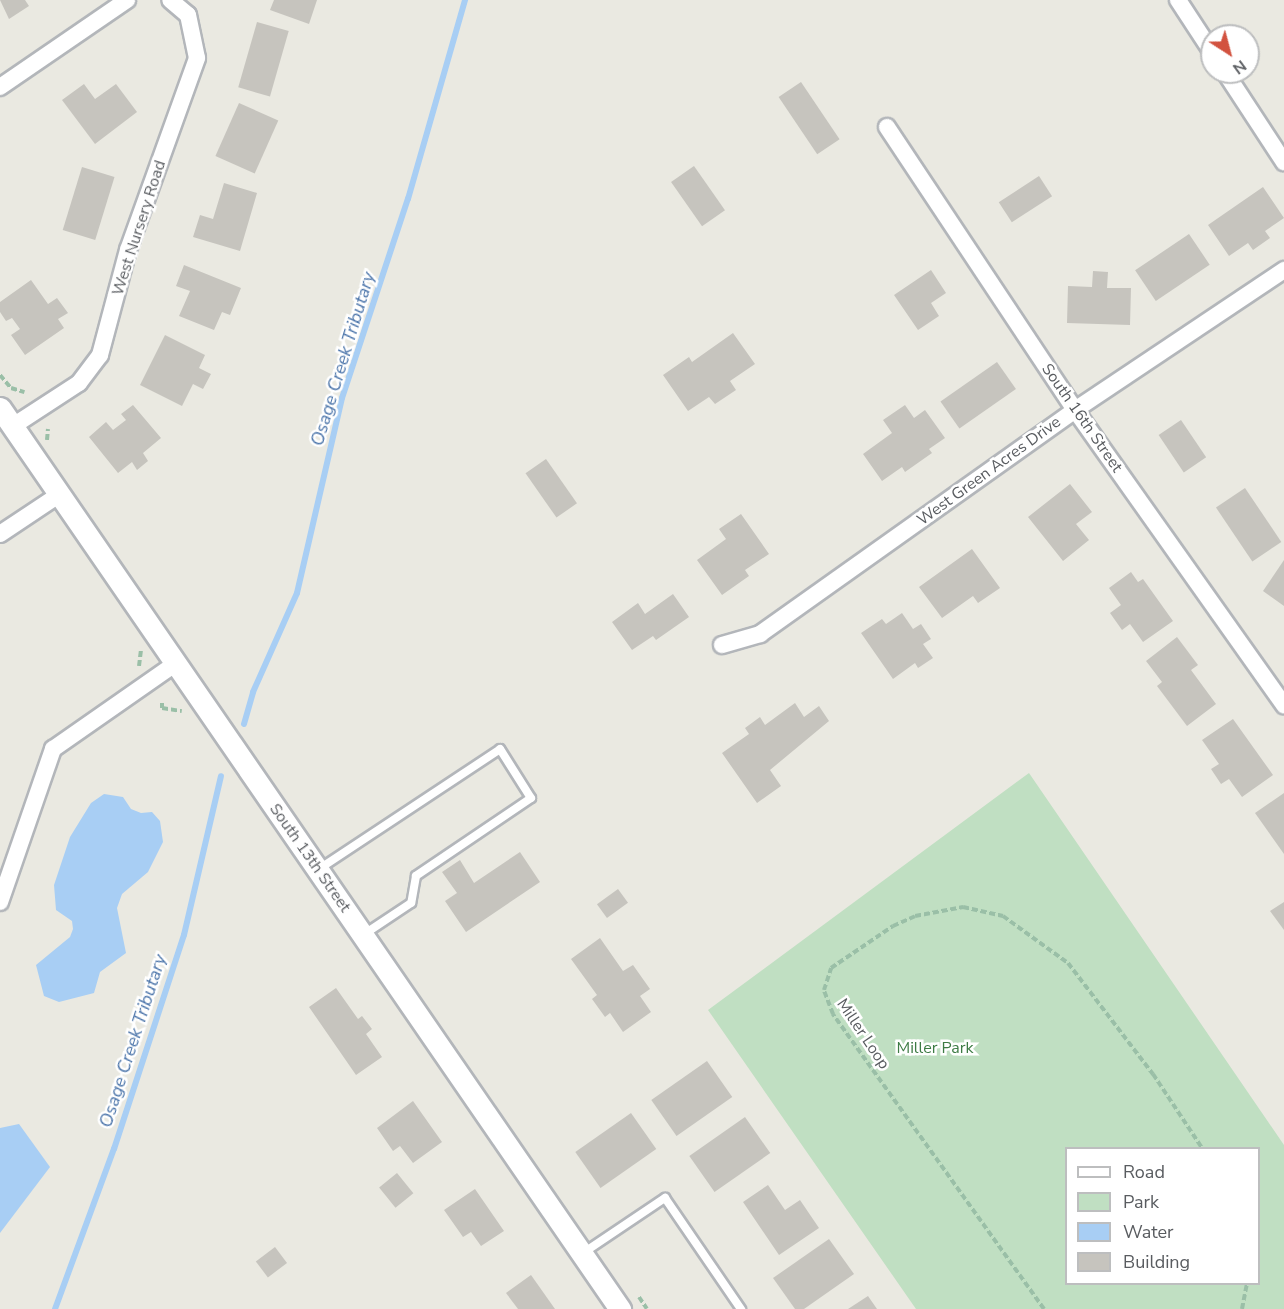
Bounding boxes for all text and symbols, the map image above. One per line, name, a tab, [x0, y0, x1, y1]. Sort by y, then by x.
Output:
north arrow	[1200, 24, 1260, 84]
text: N	[1228, 55, 1251, 79]
street label: West Nursery Road	[108, 158, 170, 298]
water label: Osage Creek Tributary	[306, 269, 380, 449]
street label: South 16th Street	[1037, 360, 1127, 476]
street label: West Green Acres Drive	[913, 412, 1065, 530]
street label: South 13th Street	[265, 800, 355, 916]
water label: Osage Creek Tributary	[95, 952, 171, 1130]
street label: Miller Loop	[832, 995, 894, 1073]
park label: Miller Park	[896, 1038, 974, 1058]
legend	[1065, 1147, 1260, 1285]
text: Road	[1123, 1160, 1165, 1184]
text: Park	[1123, 1190, 1159, 1214]
text: Water	[1123, 1220, 1174, 1244]
text: Building	[1123, 1250, 1190, 1274]

